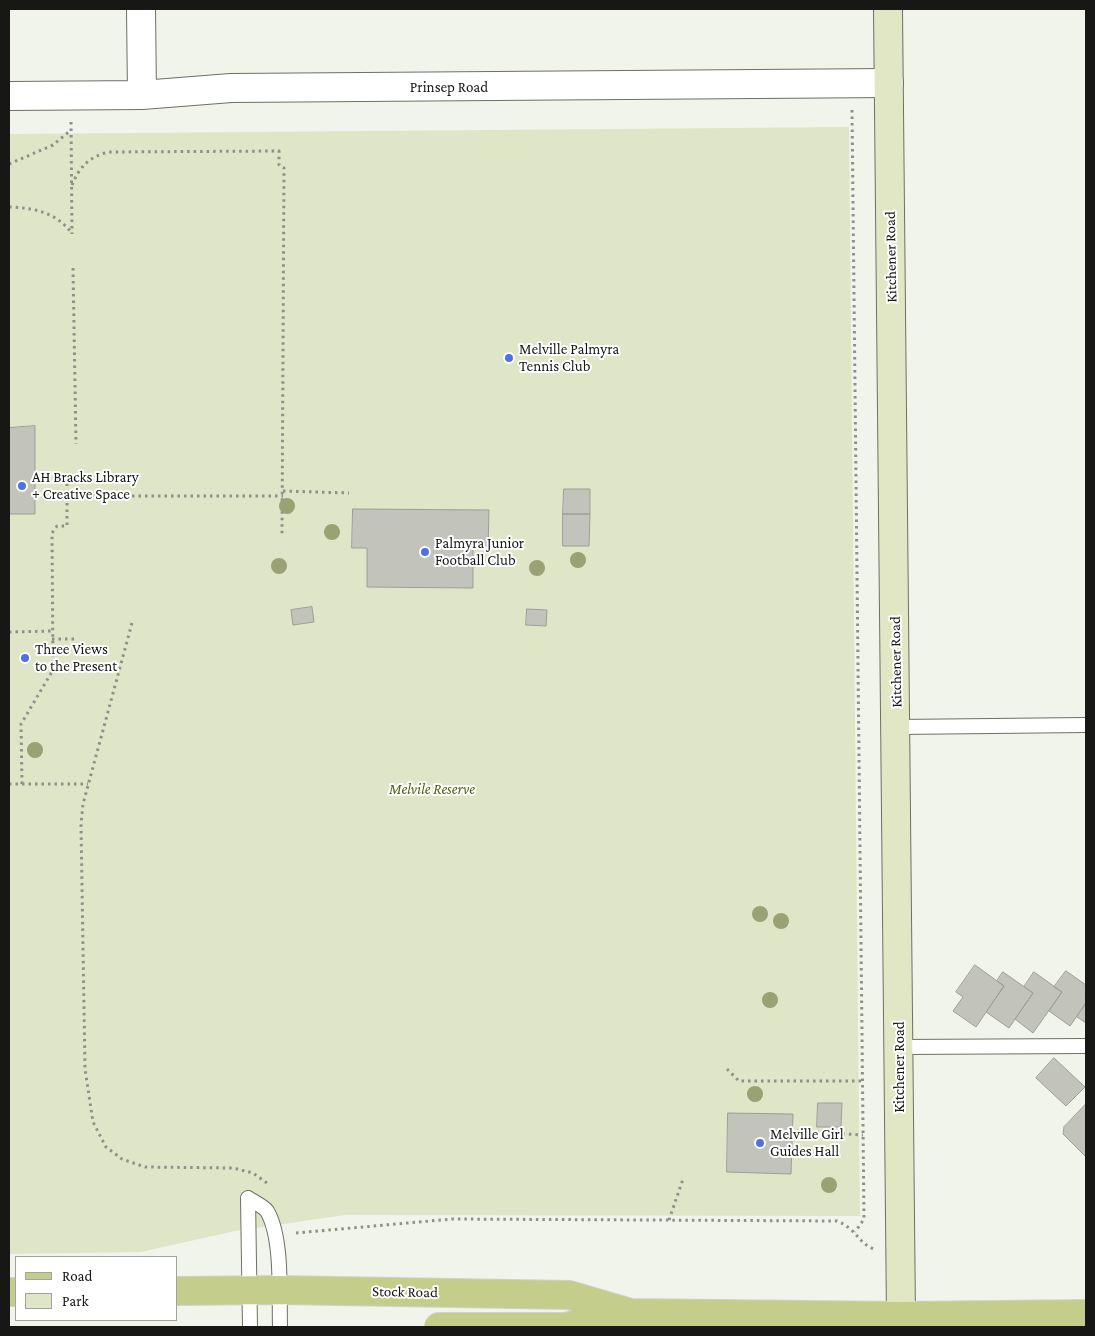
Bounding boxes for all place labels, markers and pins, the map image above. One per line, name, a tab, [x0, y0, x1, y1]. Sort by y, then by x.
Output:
place label: Melville Palmyra Tennis Club	[519, 340, 619, 375]
marker: Melville Palmyra Tennis Club	[503, 352, 515, 364]
place label: AH Bracks Library + Creative Space	[32, 468, 139, 503]
marker: AH Bracks Library + Creative Space	[16, 480, 28, 492]
place label: Palmyra Junior Football Club	[435, 534, 524, 569]
marker: Palmyra Junior Football Club	[419, 546, 431, 558]
place label: Three Views to the Present	[35, 640, 117, 675]
marker: Three Views to the Present	[19, 652, 31, 664]
place label: Melville Girl Guides Hall	[770, 1125, 844, 1160]
marker: Melville Girl Guides Hall	[754, 1137, 766, 1149]

